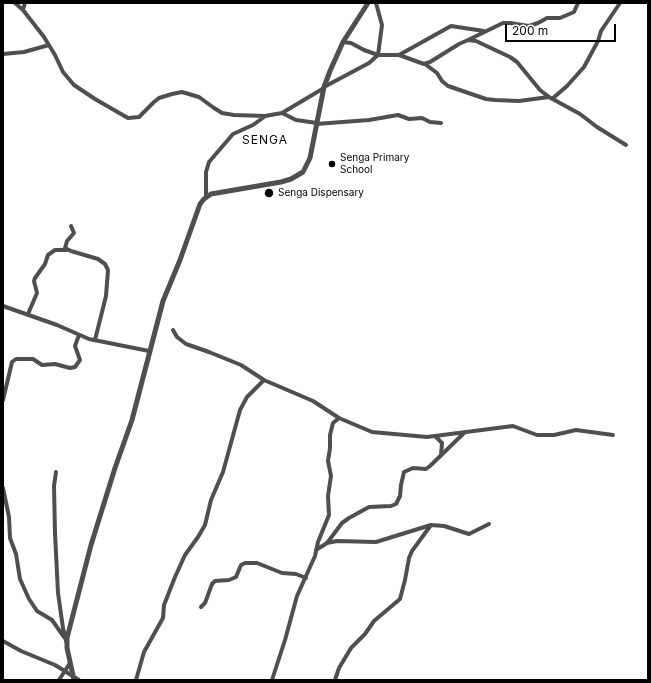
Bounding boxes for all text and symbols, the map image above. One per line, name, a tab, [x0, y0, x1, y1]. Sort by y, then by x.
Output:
scale bar	[507, 16, 618, 42]
text: 200 m	[512, 23, 548, 38]
district label: SENGA	[242, 133, 288, 147]
place label: Senga Primary School	[340, 152, 409, 176]
marker: Senga Primary School	[327, 159, 337, 169]
marker: Senga Dispensary	[263, 187, 275, 199]
place label: Senga Dispensary	[278, 187, 364, 199]

